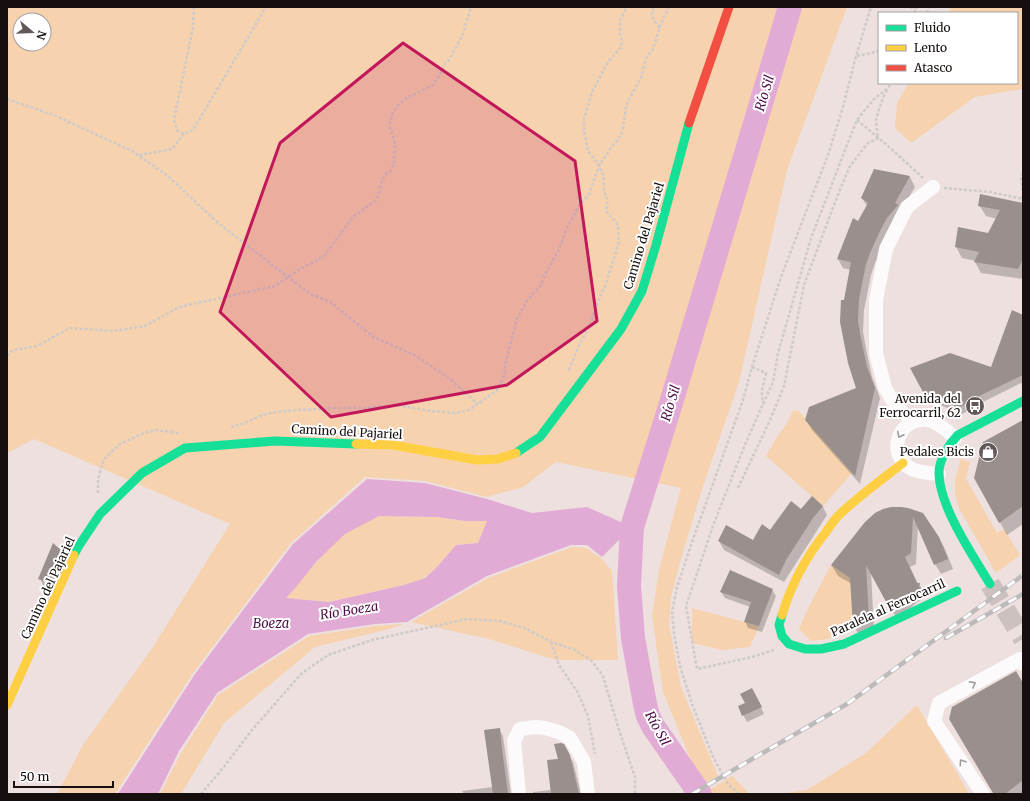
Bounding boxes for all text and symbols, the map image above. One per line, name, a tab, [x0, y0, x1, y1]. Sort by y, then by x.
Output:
north arrow	[12, 12, 52, 52]
legend	[878, 12, 1018, 84]
text: Fluido	[914, 20, 951, 35]
text: N	[33, 29, 49, 42]
text: Lento	[914, 40, 947, 55]
text: Atasco	[913, 60, 952, 75]
water label: Río Sil	[751, 73, 778, 113]
street label: Camino del Pajariel	[620, 180, 667, 291]
water label: Río Sil	[657, 383, 684, 423]
place label: Avenida del Ferrocarril, 62	[879, 391, 961, 420]
bus stop icon: Avenida del Ferrocarril, 62	[964, 395, 986, 417]
street label: Camino del Pajariel	[291, 421, 403, 442]
one-way arrow	[898, 431, 905, 438]
shop icon: Pedales Bicis	[977, 441, 999, 463]
place label: Pedales Bicis	[900, 444, 974, 459]
street label: Camino del Pajariel	[17, 534, 78, 641]
street label: Paralela al Ferrocarril	[828, 575, 948, 640]
water label: Río Boeza	[319, 597, 379, 623]
water label: Boeza	[253, 615, 289, 632]
one-way arrow	[969, 681, 977, 689]
water label: Río Sil	[641, 708, 674, 749]
one-way arrow	[959, 759, 966, 766]
scale bar	[14, 763, 113, 789]
text: 50 m	[20, 769, 49, 784]

